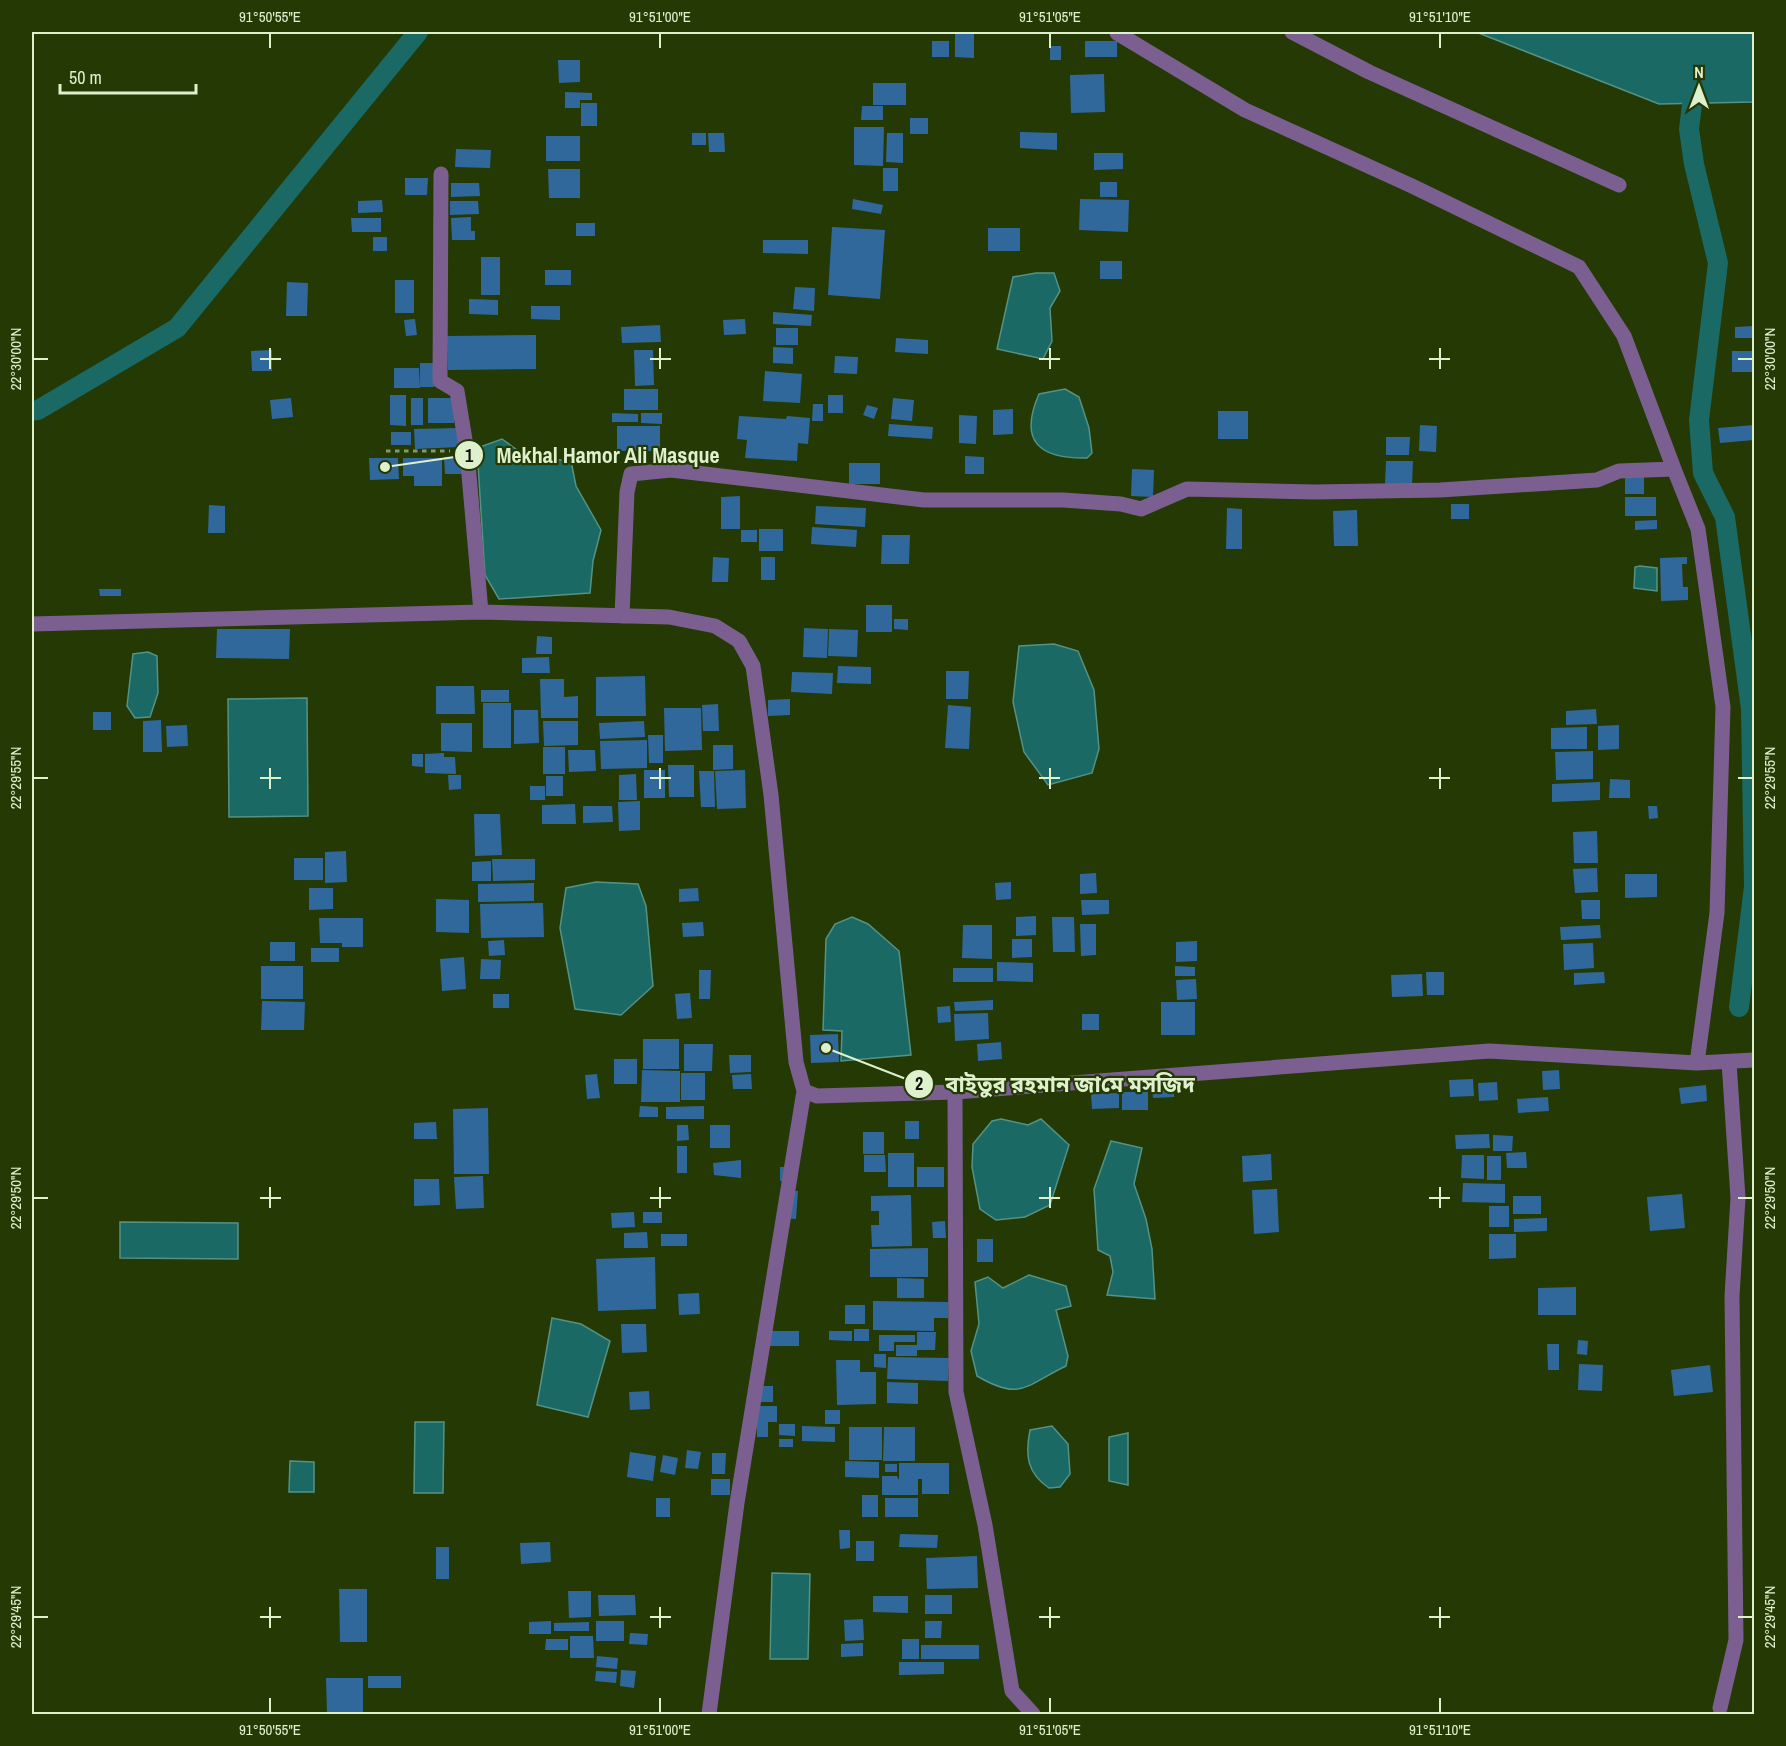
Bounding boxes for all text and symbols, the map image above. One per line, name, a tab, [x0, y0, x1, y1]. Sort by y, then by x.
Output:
text: 91°50'55"E	[239, 6, 301, 27]
text: 91°51'00"E	[629, 6, 691, 27]
text: 91°51'05"E	[1019, 6, 1081, 27]
text: 91°51'10"E	[1409, 6, 1471, 27]
scale bar	[60, 57, 196, 95]
north arrow	[1669, 57, 1729, 117]
text: N	[1694, 61, 1704, 83]
text: 50 m	[69, 65, 102, 90]
text: 22°30'00"N	[5, 328, 26, 390]
text: 22°30'00"N	[1759, 328, 1780, 390]
callout: Mekhal Hamor Ali Masque	[454, 435, 732, 475]
text: Mekhal Hamor Ali Masque	[497, 440, 719, 470]
text: 1	[465, 443, 474, 468]
text: 22°29'55"N	[5, 747, 26, 809]
text: 22°29'55"N	[1759, 747, 1780, 809]
callout: বাইতুর রহমান জা‌মে মস‌জিদ	[904, 1064, 1207, 1104]
text: বাইতুর রহমান জা‌মে মস‌জিদ	[944, 1069, 1195, 1099]
text: 2	[915, 1071, 923, 1096]
text: 22°29'50"N	[5, 1167, 26, 1229]
text: 22°29'50"N	[1759, 1167, 1780, 1229]
text: 22°29'45"N	[5, 1586, 26, 1648]
text: 22°29'45"N	[1759, 1586, 1780, 1648]
text: 91°50'55"E	[239, 1719, 301, 1740]
text: 91°51'00"E	[629, 1719, 691, 1740]
text: 91°51'05"E	[1019, 1719, 1081, 1740]
text: 91°51'10"E	[1409, 1719, 1471, 1740]

